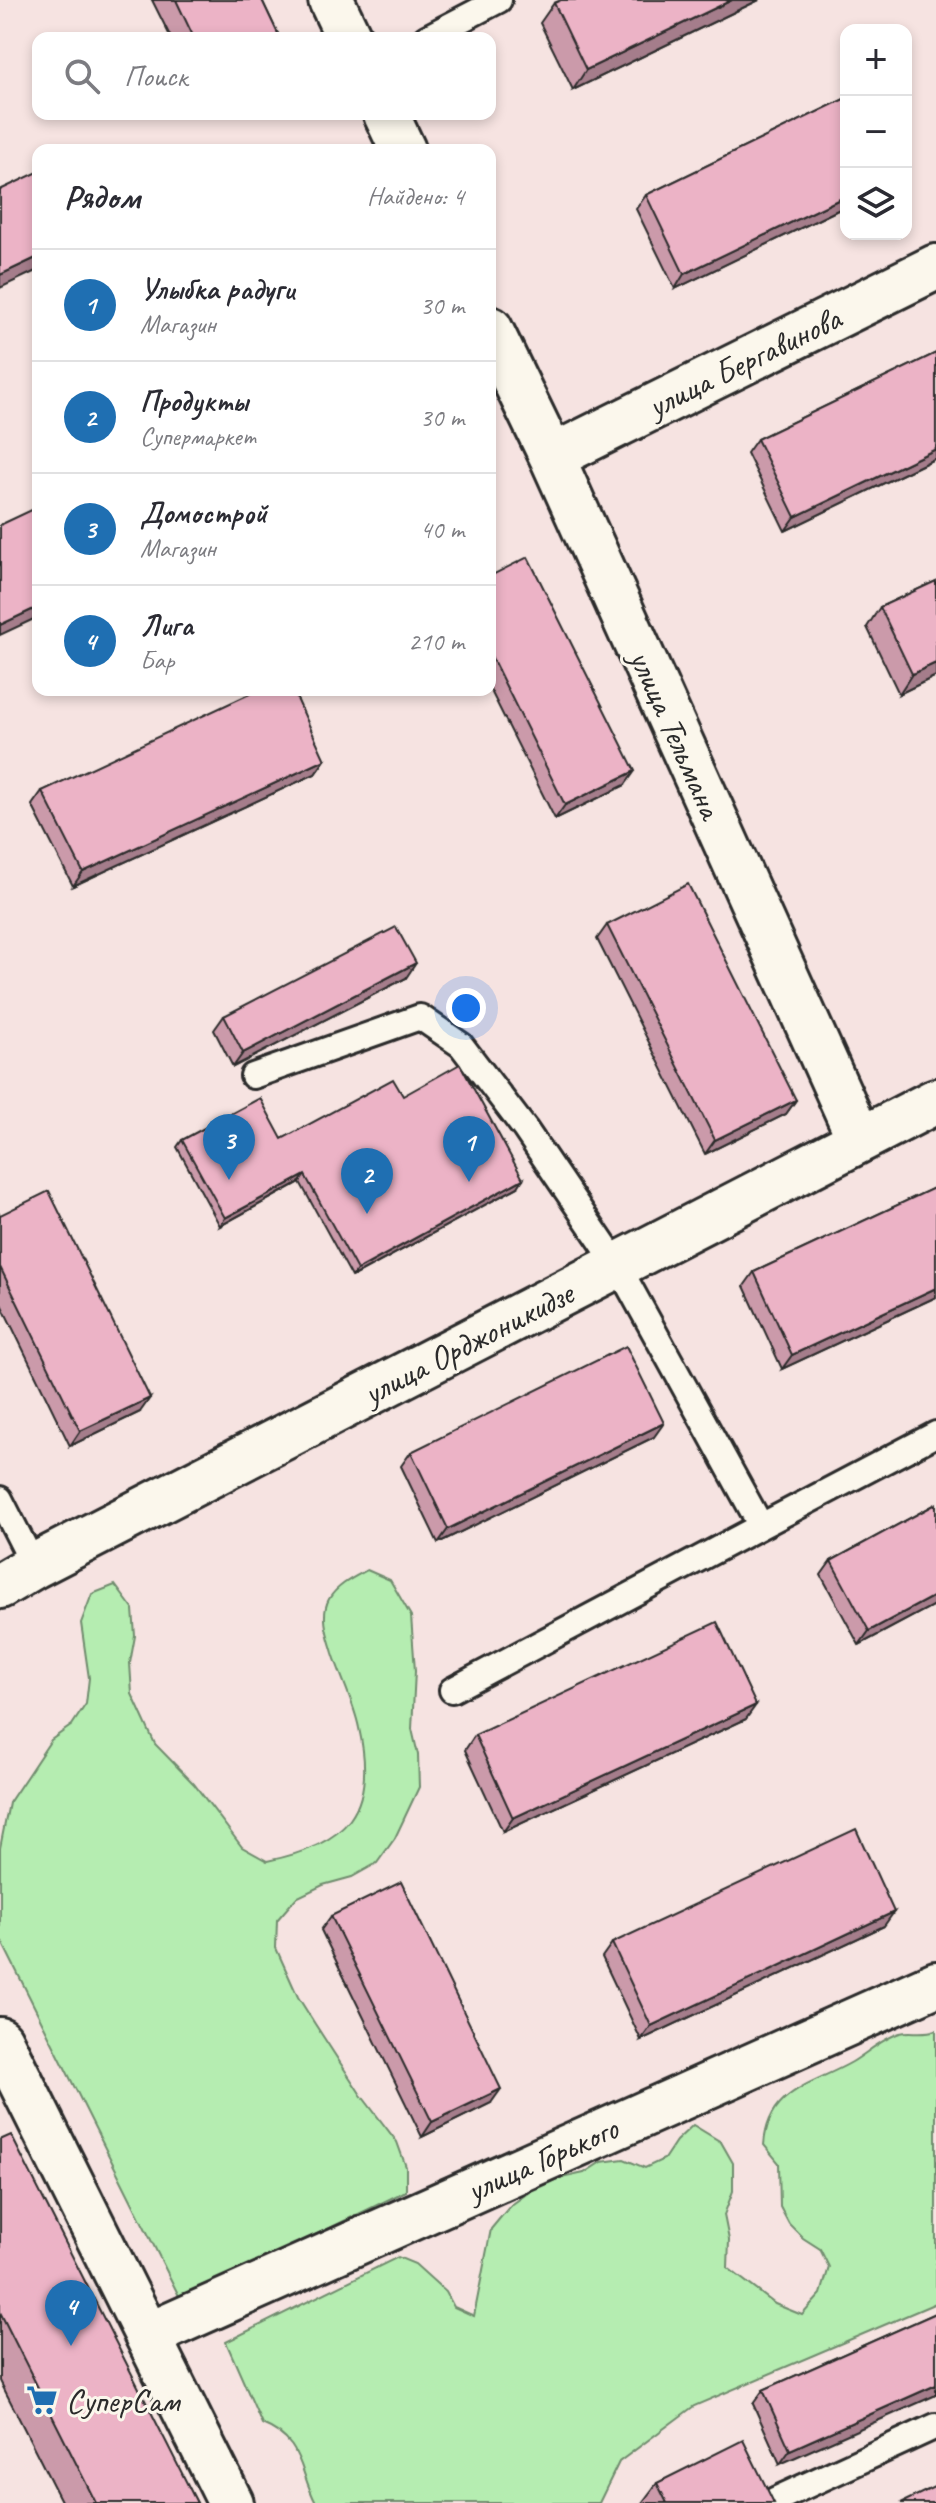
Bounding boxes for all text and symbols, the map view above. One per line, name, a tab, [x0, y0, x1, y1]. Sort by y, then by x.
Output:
map controls	[840, 24, 912, 240]
button: +	[840, 24, 912, 96]
search box	[32, 32, 496, 120]
icon: search	[60, 54, 104, 98]
text: Поиск	[124, 57, 187, 95]
button: −	[840, 96, 912, 168]
button: layers	[840, 168, 912, 240]
text: Рядом	[64, 175, 140, 218]
text: Найдено: 4	[367, 180, 464, 213]
text: Улыбка радуги	[140, 270, 294, 308]
text: 1	[84, 289, 96, 322]
text: 30 m	[420, 289, 464, 322]
street label: улица Бергавинова	[639, 296, 850, 428]
text: Магазин	[140, 308, 216, 341]
text: Продукты	[140, 382, 248, 420]
text: 2	[84, 401, 96, 434]
text: 30 m	[420, 401, 464, 434]
text: Супермаркет	[140, 420, 256, 453]
text: Домострой	[140, 494, 267, 532]
text: 3	[84, 513, 96, 546]
text: 40 m	[420, 513, 464, 546]
text: Магазин	[140, 532, 216, 565]
text: Лига	[140, 606, 193, 644]
text: 4	[84, 625, 96, 658]
text: 210 m	[408, 625, 464, 658]
street label: улица Тельмана	[619, 641, 733, 828]
text: Бар	[140, 644, 174, 677]
your location	[446, 988, 486, 1028]
pin: 3	[203, 1114, 255, 1180]
pin: 1	[443, 1116, 495, 1182]
pin: 2	[341, 1148, 393, 1214]
street label: улица Орджоникидзе	[354, 1270, 583, 1415]
street label: улица Горького	[458, 2106, 626, 2212]
pin: 4	[45, 2280, 97, 2346]
place label: СуперСам	[66, 2379, 181, 2422]
supermarket icon: СуперСам	[25, 2383, 59, 2417]

